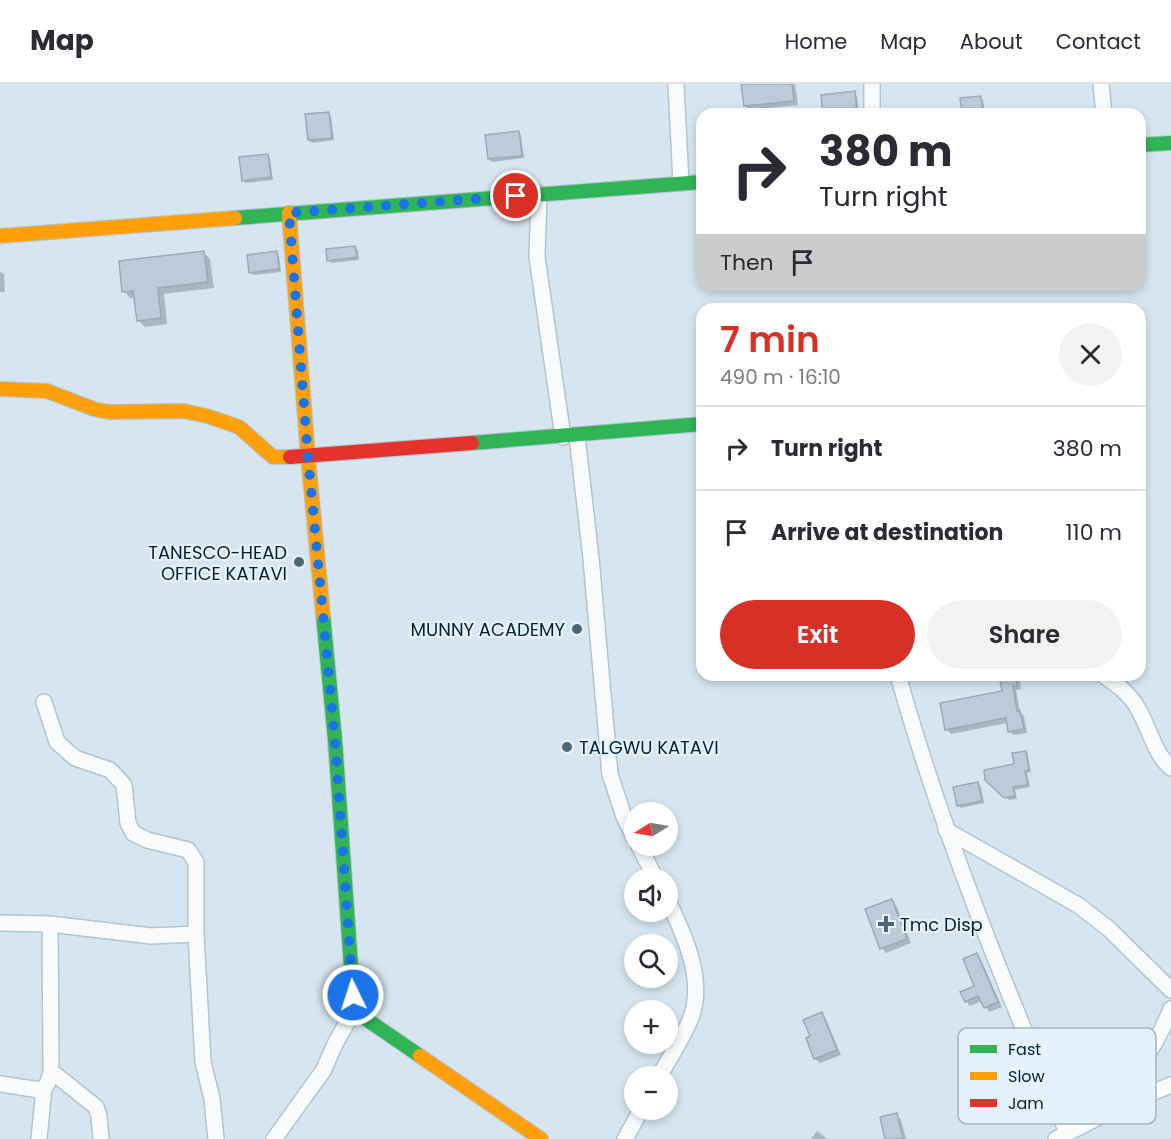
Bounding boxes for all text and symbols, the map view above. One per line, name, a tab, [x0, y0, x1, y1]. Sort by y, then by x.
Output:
text: Map	[30, 21, 94, 60]
text: Home	[785, 27, 847, 56]
text: Map	[880, 27, 927, 56]
text: About	[960, 27, 1023, 56]
text: Contact	[1056, 27, 1141, 56]
text: 380 m	[819, 122, 952, 181]
icon: right	[720, 132, 798, 210]
pin	[490, 170, 541, 221]
text: Turn right	[819, 178, 948, 215]
icon: arrive	[499, 179, 532, 212]
icon: arrive	[786, 246, 819, 279]
text: Then	[720, 247, 774, 278]
text: 7 min	[720, 314, 820, 365]
button: close	[1059, 323, 1122, 386]
text: 490 m · 16:10	[720, 363, 841, 391]
icon: right	[720, 432, 753, 465]
text: Turn right	[771, 433, 882, 464]
text: 380 m	[1053, 433, 1122, 464]
icon: arrive	[720, 516, 753, 549]
text: Arrive at destination	[771, 517, 1003, 548]
text: 110 m	[1066, 517, 1122, 548]
place label: TANESCO-HEAD OFFICE KATAVI	[148, 540, 287, 586]
marker: TANESCO-HEAD OFFICE KATAVI	[292, 555, 306, 569]
button: Exit	[720, 600, 915, 669]
button: Share	[927, 600, 1122, 669]
place label: MUNNY ACADEMY	[411, 617, 565, 642]
marker: MUNNY ACADEMY	[570, 622, 584, 636]
place label: TALGWU KATAVI	[579, 735, 719, 760]
marker: TALGWU KATAVI	[560, 740, 574, 754]
north arrow	[624, 802, 678, 856]
map controls	[624, 802, 678, 1120]
button: sound	[624, 868, 678, 922]
place label: Tmc Disp	[900, 912, 983, 937]
marker: Tmc Disp	[877, 915, 895, 933]
button: search	[624, 934, 678, 988]
position arrow	[321, 963, 385, 1027]
button: +	[624, 1000, 678, 1054]
legend	[958, 1028, 1156, 1124]
text: Fast	[1008, 1038, 1041, 1061]
text: Slow	[1008, 1065, 1045, 1088]
button: −	[624, 1066, 678, 1120]
text: Jam	[1008, 1092, 1044, 1115]

